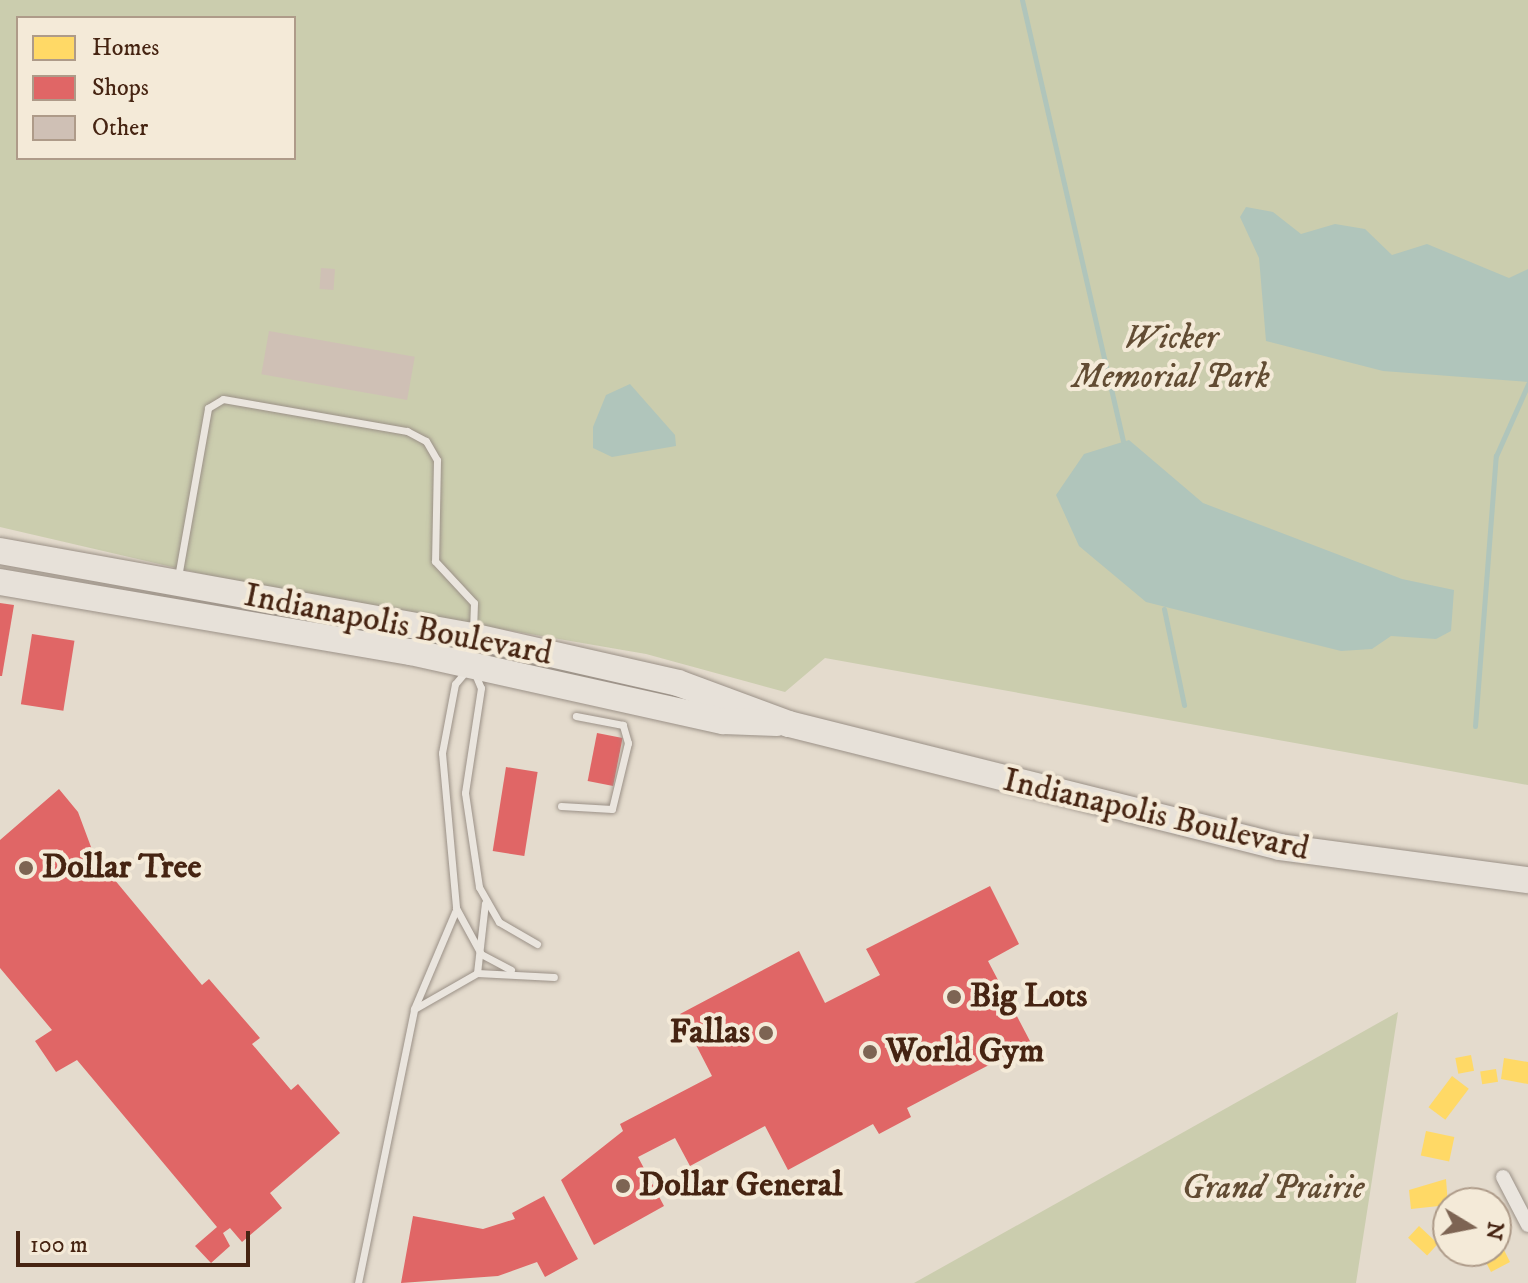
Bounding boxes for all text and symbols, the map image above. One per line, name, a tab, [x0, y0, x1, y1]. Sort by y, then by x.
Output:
legend	[16, 16, 296, 160]
text: Homes	[92, 33, 159, 63]
text: Shops	[92, 73, 149, 103]
text: Other	[92, 113, 148, 143]
park label: Wicker Memorial Park	[1072, 318, 1270, 398]
street label: Indianapolis Boulevard	[241, 575, 555, 675]
street label: Indianapolis Boulevard	[999, 760, 1313, 870]
place label: Dollar Tree	[42, 848, 202, 888]
marker: Dollar Tree	[17, 859, 35, 877]
place label: Big Lots	[970, 977, 1087, 1017]
marker: Big Lots	[945, 988, 963, 1006]
place label: Fallas	[670, 1013, 750, 1053]
marker: Fallas	[757, 1024, 775, 1042]
place label: World Gym	[886, 1032, 1044, 1072]
marker: World Gym	[861, 1043, 879, 1061]
place label: Dollar General	[639, 1166, 842, 1206]
park label: Grand Prairie	[1182, 1169, 1364, 1209]
marker: Dollar General	[614, 1177, 632, 1195]
north arrow	[1432, 1187, 1512, 1267]
scale bar	[20, 1215, 254, 1265]
text: N	[1479, 1220, 1509, 1242]
text: 100 m	[30, 1230, 88, 1260]

